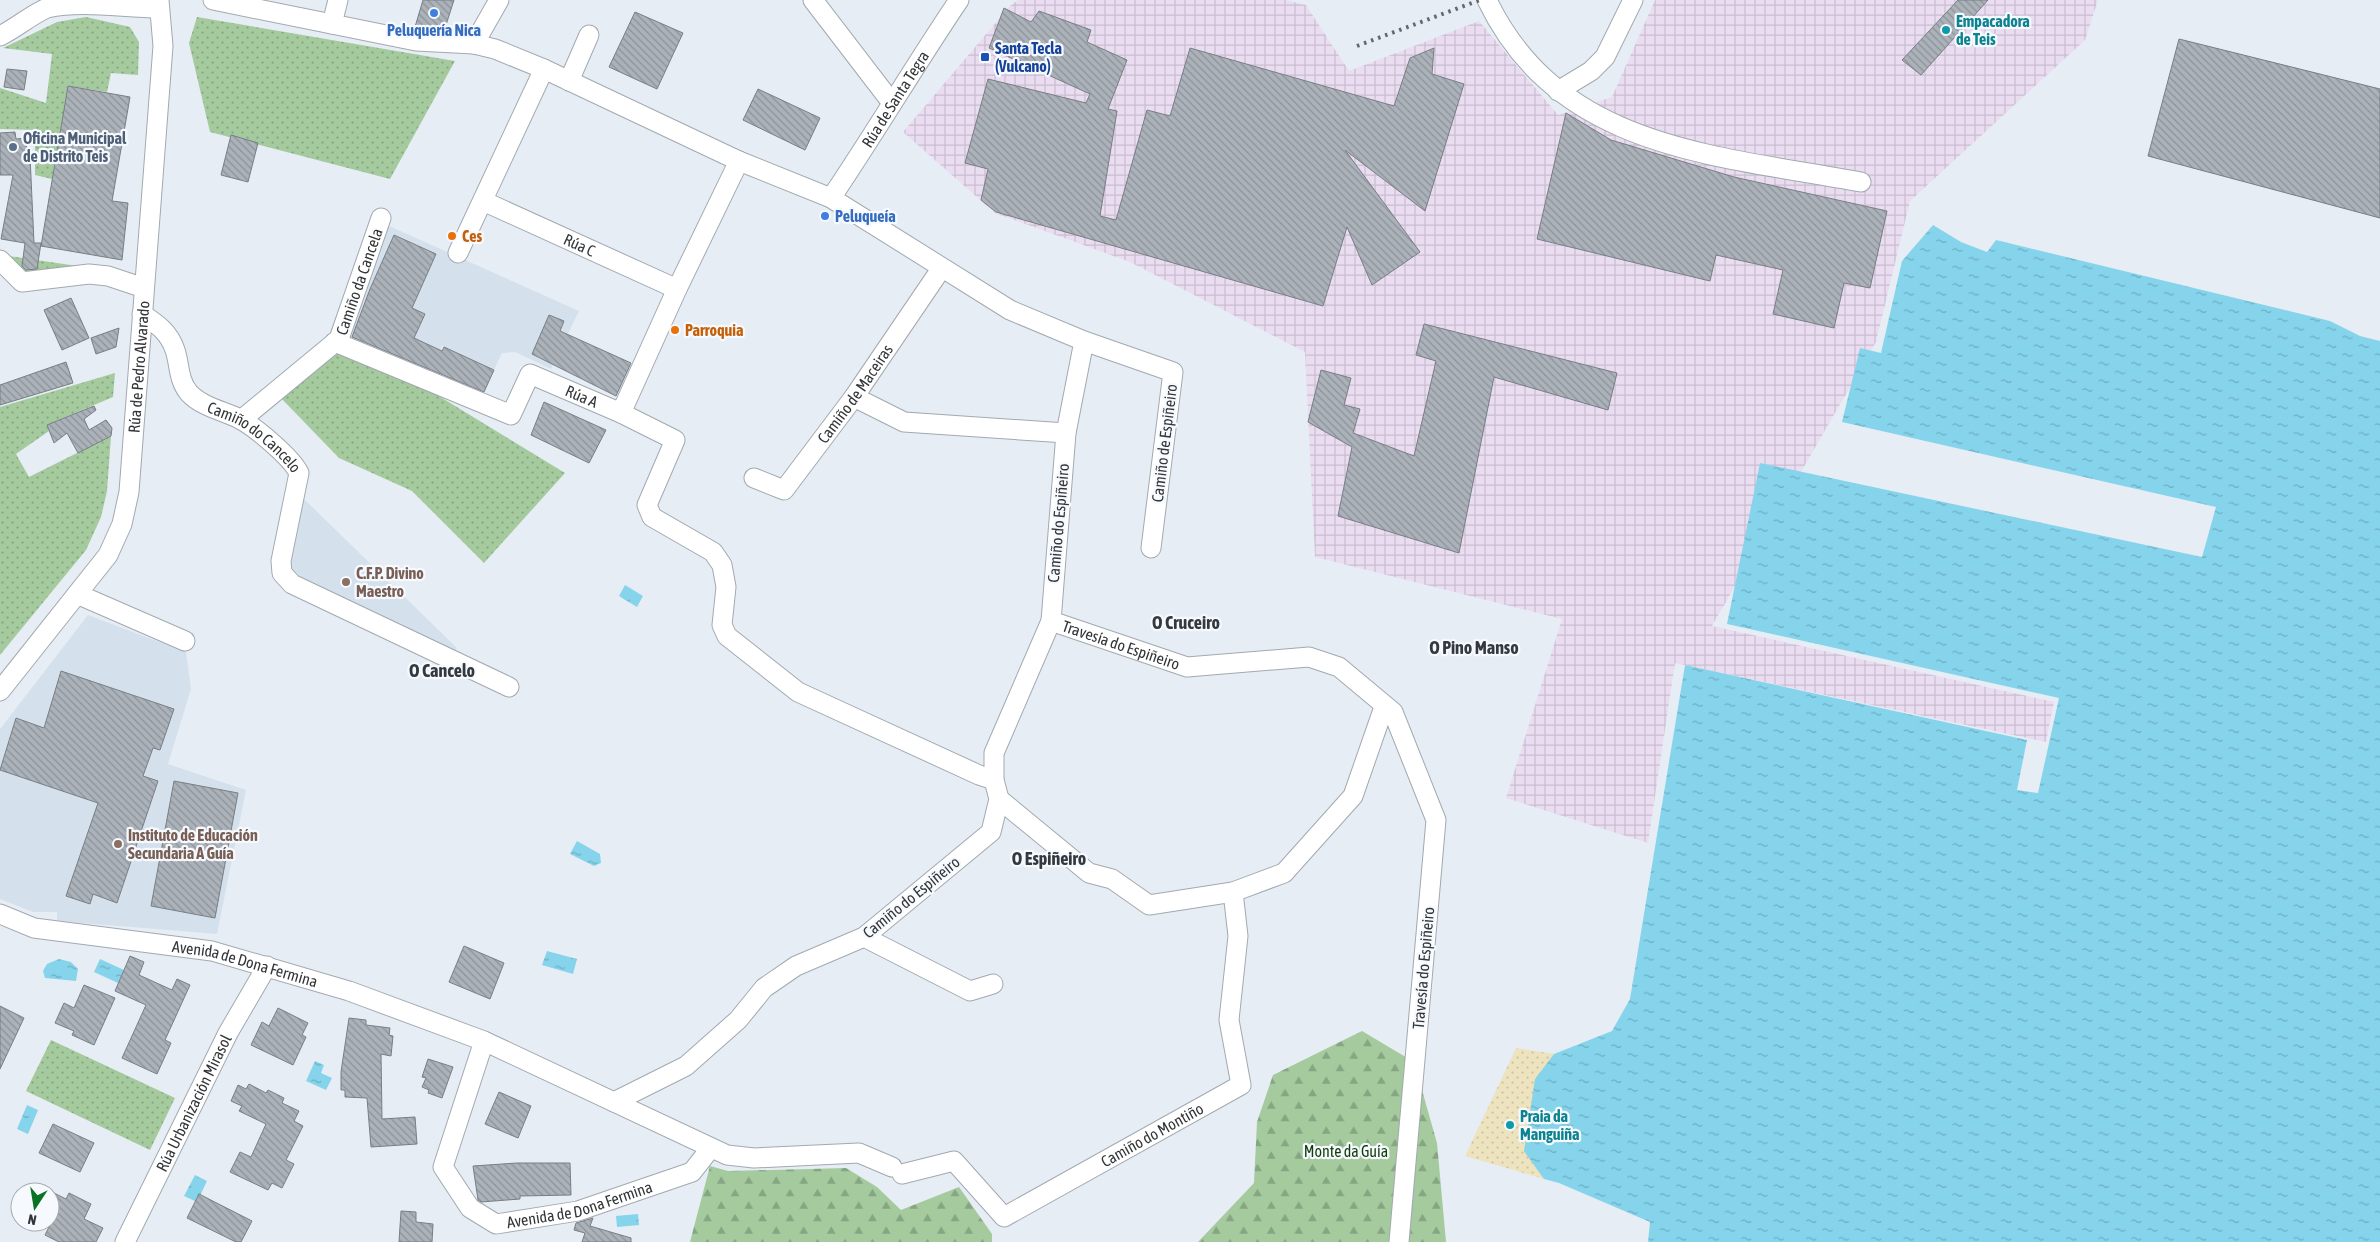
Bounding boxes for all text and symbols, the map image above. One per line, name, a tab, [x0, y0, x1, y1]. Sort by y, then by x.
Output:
marker: Peluquería Nica	[428, 7, 440, 19]
place label: Empacadora de Teis	[1956, 12, 2030, 48]
place label: Peluquería Nica	[387, 21, 481, 39]
marker: Empacadora de Teis	[1940, 24, 1952, 36]
place label: Santa Tecla (Vulcano)	[995, 39, 1062, 75]
street label: Rúa de Santa Tegra	[858, 47, 932, 151]
marker: Santa Tecla (Vulcano)	[979, 51, 991, 63]
place label: Oficina Municipal de Distrito Teis	[23, 129, 127, 165]
marker: Oficina Municipal de Distrito Teis	[7, 141, 19, 153]
place label: Peluqueía	[835, 207, 896, 225]
marker: Peluqueía	[819, 210, 831, 222]
street label: Camiño da Cancela	[332, 226, 386, 337]
place label: Ces	[462, 227, 482, 245]
marker: Ces	[446, 230, 458, 242]
street label: Rúa C	[561, 230, 598, 260]
street label: Rúa de Pedro Alvarado	[125, 300, 153, 433]
place label: Parroquia	[685, 321, 743, 339]
marker: Parroquia	[669, 324, 681, 336]
street label: Camiño de Maceiras	[814, 341, 896, 447]
street label: Rúa A	[563, 381, 601, 411]
street label: Camiño de Espiñeiro	[1148, 383, 1181, 503]
street label: Camiño do Cancelo	[205, 398, 305, 476]
street label: Camiño do Espiñeiro	[1044, 463, 1073, 583]
place label: C.F.P. Divino Maestro	[356, 564, 424, 600]
marker: C.F.P. Divino Maestro	[340, 576, 352, 588]
district label: O Cruceiro	[1152, 612, 1220, 633]
street label: Travesía do Espiñeiro	[1060, 617, 1182, 673]
district label: O Pino Manso	[1429, 637, 1519, 658]
district label: O Cancelo	[409, 660, 475, 681]
place label: Instituto de Educación Secundaria A Guía	[128, 826, 258, 862]
marker: Instituto de Educación Secundaria A Guía	[112, 838, 124, 850]
district label: O Espiñeiro	[1012, 848, 1086, 869]
street label: Camiño do Espiñeiro	[859, 852, 964, 942]
street label: Travesía do Espiñeiro	[1409, 906, 1438, 1030]
street label: Avenida de Dona Fermina	[171, 937, 320, 990]
street label: Rúa Urbanización Mirasol	[152, 1031, 235, 1174]
street label: Camiño do Montiño	[1098, 1099, 1206, 1170]
place label: Praia da Manguiña	[1520, 1107, 1579, 1143]
marker: Praia da Manguiña	[1504, 1119, 1516, 1131]
park label: Monte da Guía	[1304, 1142, 1388, 1160]
street label: Avenida de Dona Fermina	[505, 1177, 654, 1231]
north arrow	[10, 1182, 60, 1232]
text: N	[27, 1211, 38, 1228]

